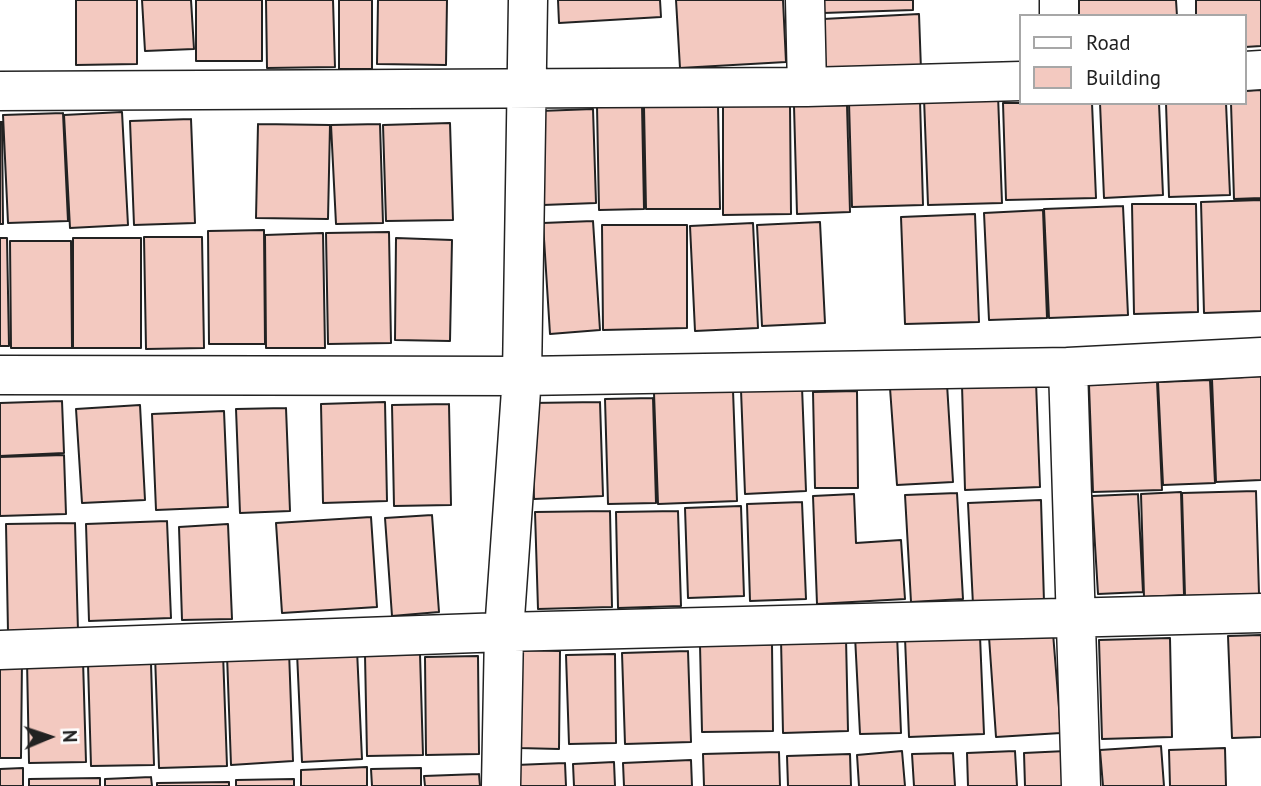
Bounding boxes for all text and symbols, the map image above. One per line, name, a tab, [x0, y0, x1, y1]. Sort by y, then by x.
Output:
legend	[1020, 14, 1247, 105]
text: Road	[1086, 29, 1130, 56]
text: Building	[1086, 64, 1161, 91]
north arrow	[14, 702, 84, 772]
text: N	[58, 730, 82, 743]

